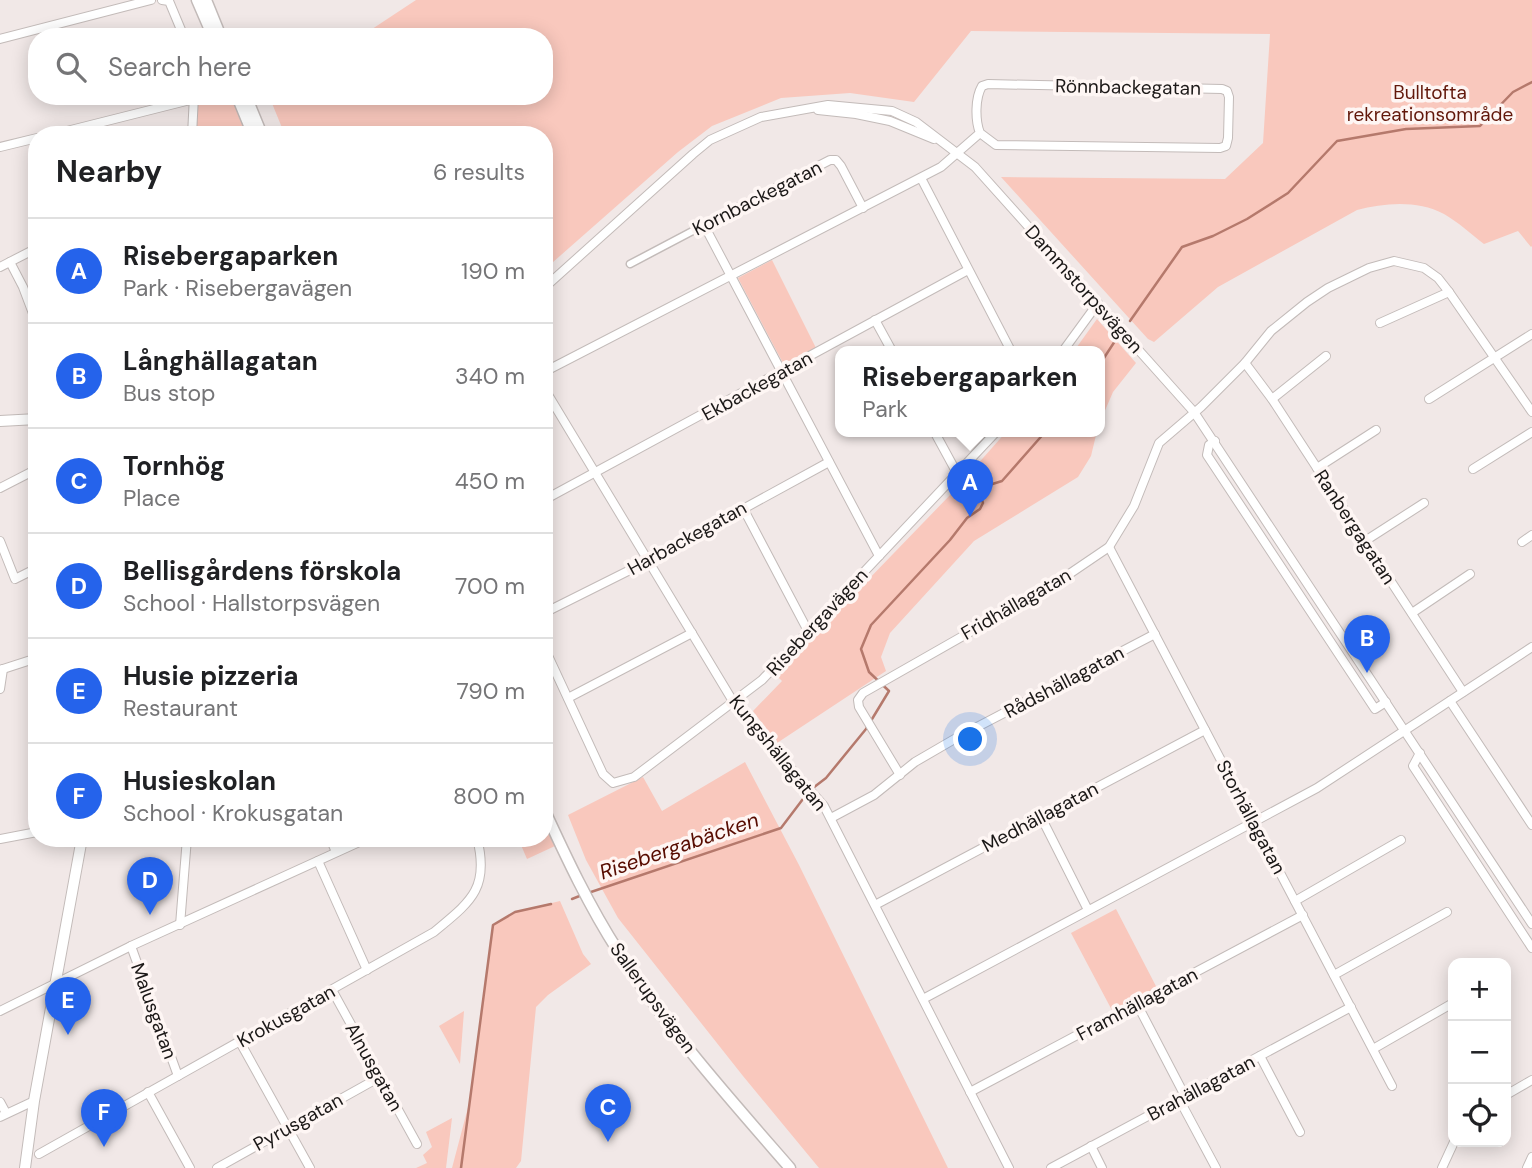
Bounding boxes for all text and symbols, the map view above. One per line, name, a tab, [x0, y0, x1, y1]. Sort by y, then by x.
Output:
search box	[28, 28, 553, 105]
icon: search	[52, 48, 90, 86]
text: Search here	[108, 50, 251, 84]
street label: Rönnbackegatan	[1055, 73, 1201, 101]
park label: Bulltofta rekreationsområde	[1347, 80, 1513, 127]
text: Nearby	[56, 152, 162, 191]
street label: Kornbackegatan	[688, 155, 826, 241]
text: 6 results	[433, 157, 525, 187]
street label: Dammstorpsvägen	[1020, 219, 1148, 359]
text: Risebergaparken	[123, 239, 338, 273]
text: A	[71, 256, 87, 286]
text: 190 m	[461, 256, 525, 286]
text: Park · Risebergavägen	[123, 273, 352, 303]
text: Långhällagatan	[123, 344, 318, 378]
street label: Ekbackegatan	[697, 345, 817, 427]
popup	[835, 346, 1105, 437]
text: Risebergaparken	[862, 360, 1078, 394]
text: B	[72, 361, 86, 391]
text: 340 m	[455, 361, 525, 391]
text: Bus stop	[123, 378, 215, 408]
text: Park	[862, 394, 908, 424]
text: Tornhög	[123, 449, 225, 483]
pin: A	[947, 459, 993, 517]
street label: Ranbergagatan	[1309, 465, 1401, 589]
text: C	[71, 466, 87, 496]
text: 450 m	[455, 466, 525, 496]
text: Place	[123, 483, 180, 513]
street label: Harbackegatan	[623, 495, 751, 581]
text: Bellisgårdens förskola	[123, 554, 401, 588]
street label: Fridhällagatan	[956, 562, 1076, 646]
street label: Risebergavägen	[761, 563, 873, 681]
text: D	[71, 571, 87, 601]
text: 700 m	[455, 571, 525, 601]
text: School · Hallstorpsvägen	[123, 588, 380, 618]
pin: B	[1344, 615, 1390, 673]
street label: Rådshällagatan	[1000, 640, 1128, 724]
text: Husie pizzeria	[123, 659, 299, 693]
text: E	[72, 676, 86, 706]
text: 790 m	[457, 676, 525, 706]
street label: Kungshällagatan	[724, 690, 832, 816]
text: Restaurant	[123, 693, 238, 723]
your location	[953, 722, 987, 756]
street label: Storhällagatan	[1210, 756, 1292, 878]
text: Husieskolan	[123, 764, 276, 798]
street label: Medhällagatan	[978, 776, 1102, 858]
text: F	[73, 781, 85, 811]
text: 800 m	[453, 781, 525, 811]
text: School · Krokusgatan	[123, 798, 343, 828]
water label: Risebergabäcken	[596, 806, 762, 886]
pin: D	[127, 857, 173, 915]
street label: Sallerupsvägen	[604, 938, 702, 1058]
map controls	[1448, 958, 1511, 1147]
button: +	[1448, 958, 1511, 1021]
street label: Malusgatan	[125, 960, 183, 1062]
street label: Framhällagatan	[1072, 962, 1202, 1046]
pin: E	[45, 977, 91, 1035]
street label: Krokusgatan	[233, 979, 339, 1053]
street label: Alnusgatan	[339, 1018, 409, 1116]
button: −	[1448, 1021, 1511, 1084]
street label: Brahällagatan	[1143, 1049, 1259, 1127]
pin: C	[585, 1084, 631, 1142]
button: locate	[1448, 1084, 1511, 1147]
street label: Pyrusgatan	[249, 1087, 347, 1157]
pin: F	[81, 1089, 127, 1147]

